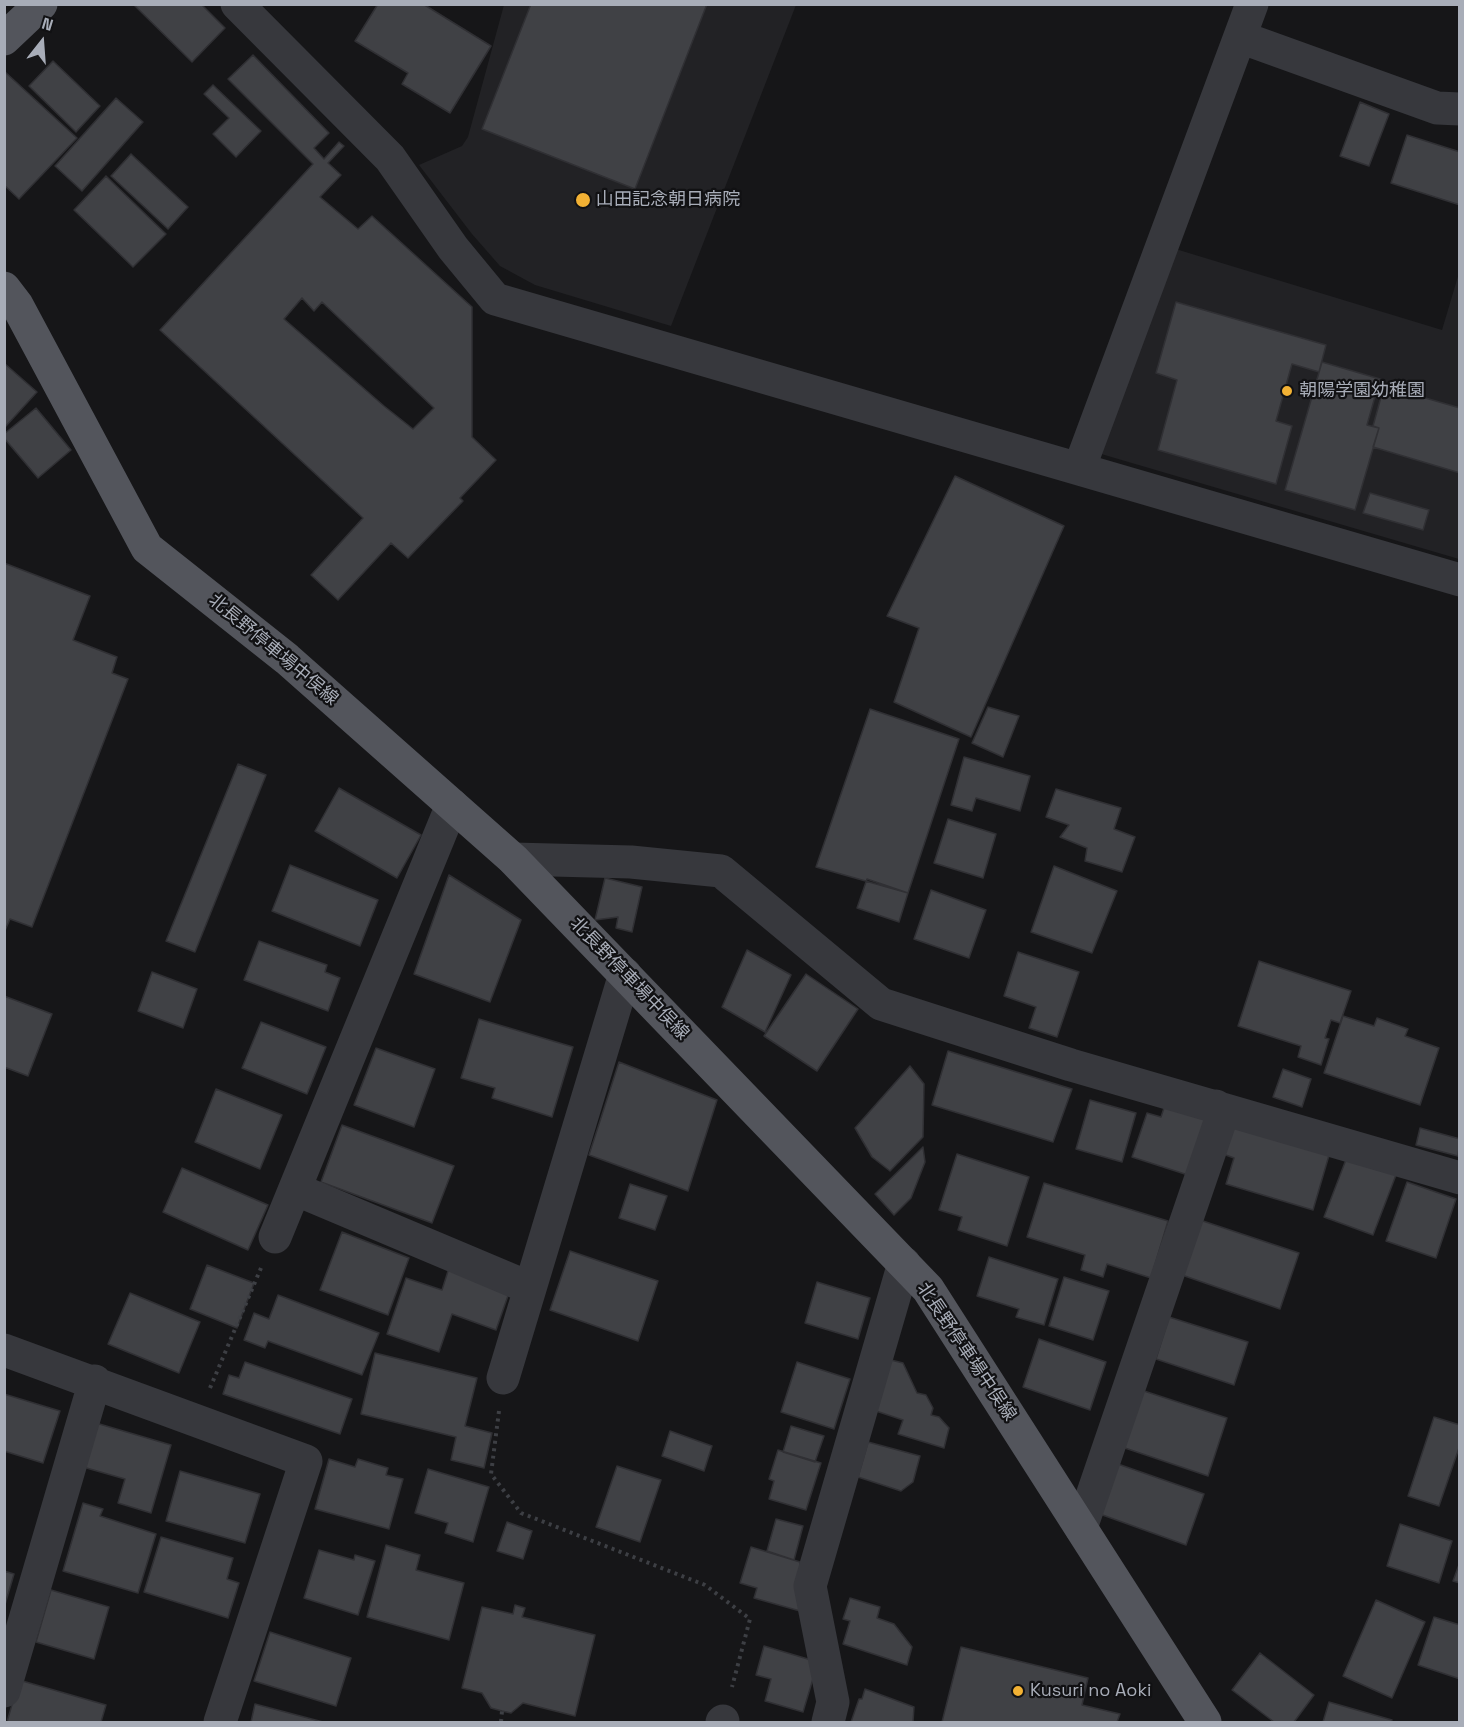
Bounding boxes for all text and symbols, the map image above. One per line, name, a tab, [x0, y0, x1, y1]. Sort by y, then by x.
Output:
north arrow	[12, 12, 72, 72]
text: N	[39, 13, 56, 36]
place label: 山田記念朝日病院	[596, 189, 740, 211]
marker: 山田記念朝日病院	[574, 191, 592, 209]
place label: 朝陽学園幼稚園	[1299, 380, 1425, 402]
marker: 朝陽学園幼稚園	[1280, 384, 1294, 398]
street label: 北長野停車場中俣線	[204, 590, 342, 710]
street label: 北長野停車場中俣線	[565, 913, 693, 1045]
street label: 北長野停車場中俣線	[912, 1279, 1020, 1425]
place label: Kusuri no Aoki	[1030, 1680, 1151, 1702]
marker: Kusuri no Aoki	[1011, 1684, 1025, 1698]

